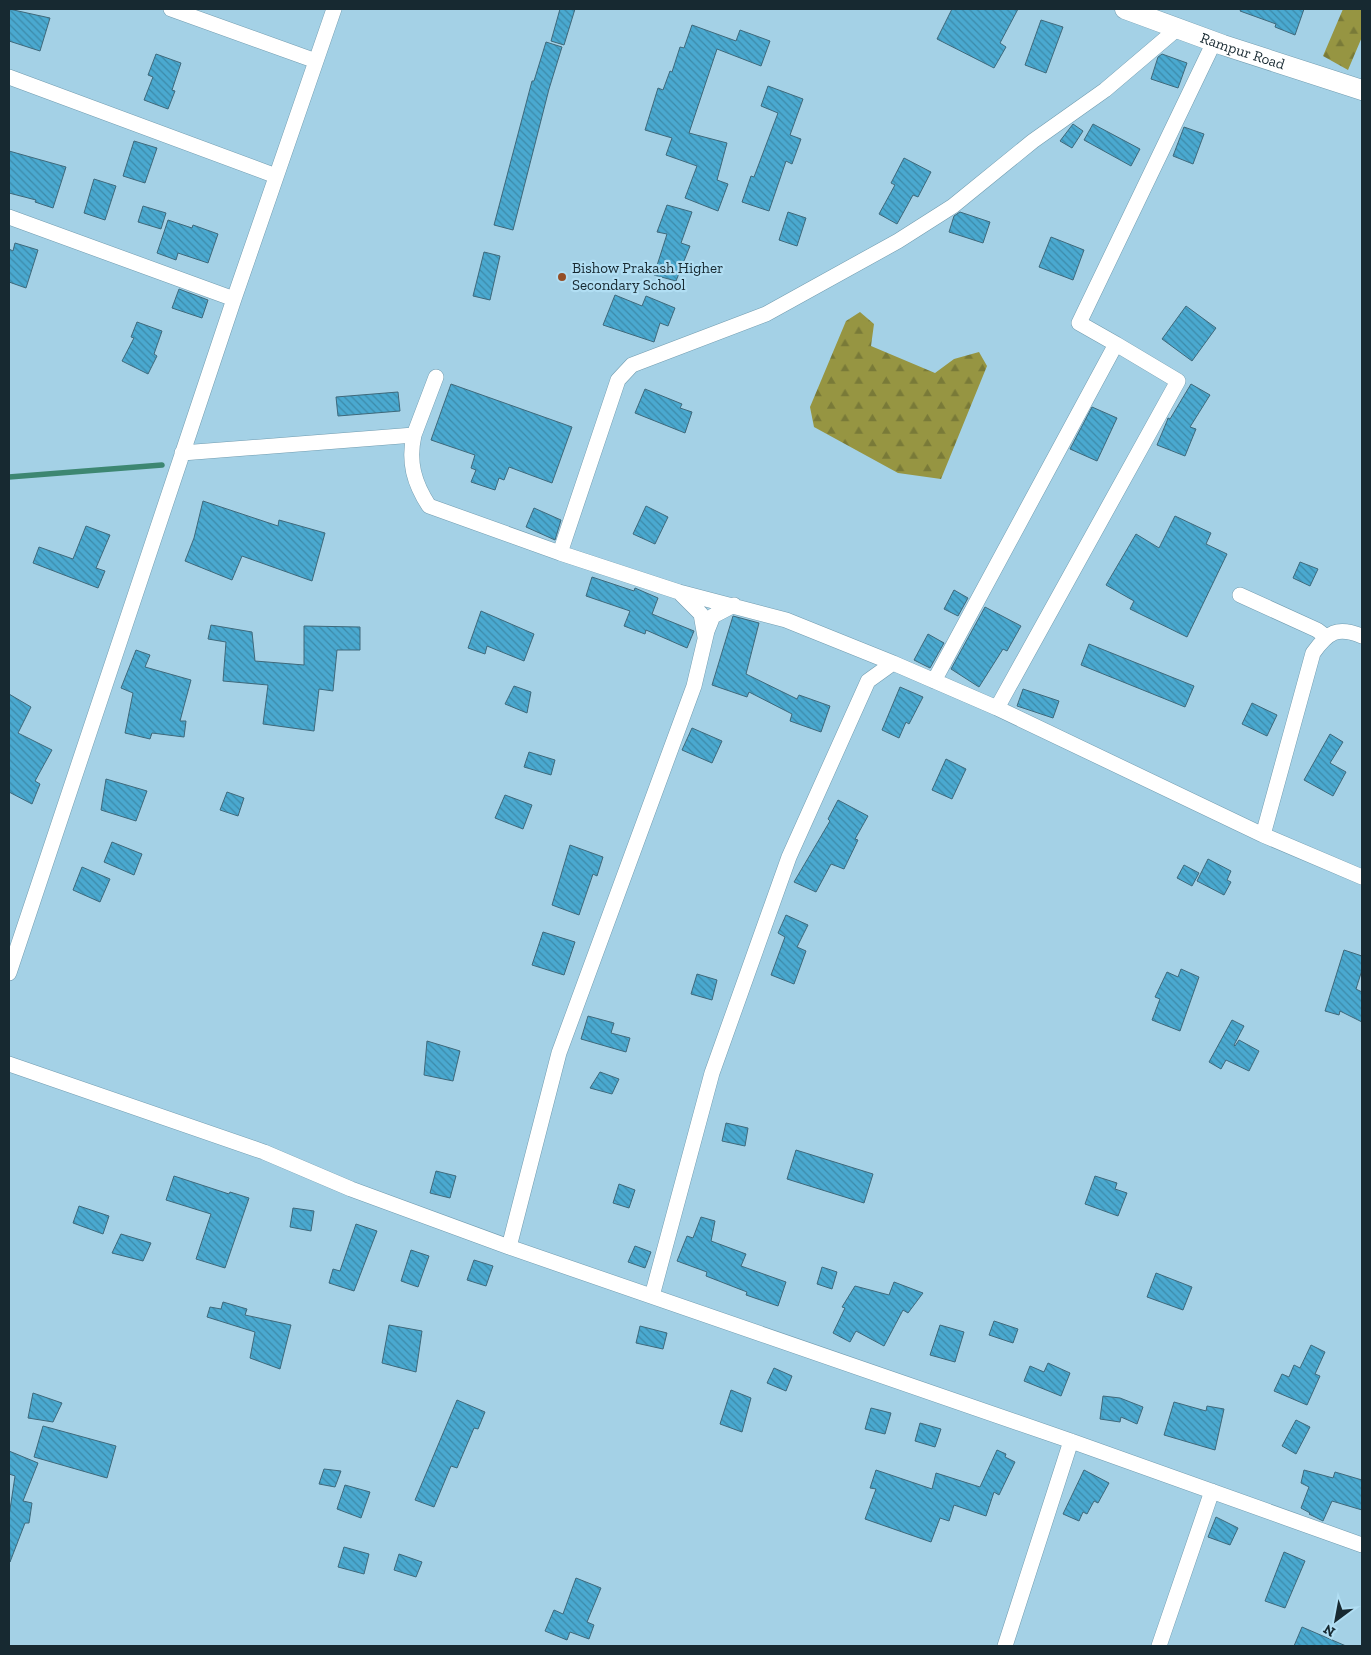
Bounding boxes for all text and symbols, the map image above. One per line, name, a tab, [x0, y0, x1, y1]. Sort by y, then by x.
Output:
street label: Rampur Road	[1198, 28, 1288, 74]
place label: Bishow Prakash Higher Secondary School	[572, 259, 723, 294]
marker: Bishow Prakash Higher Secondary School	[556, 271, 568, 283]
north arrow	[1311, 1595, 1361, 1645]
text: N	[1320, 1620, 1338, 1641]

